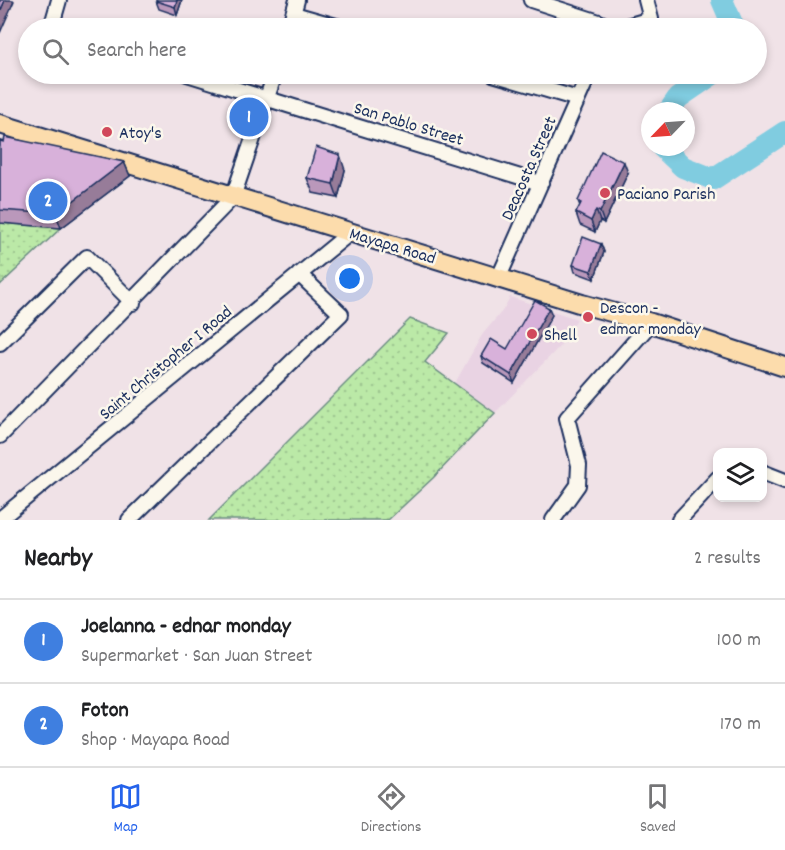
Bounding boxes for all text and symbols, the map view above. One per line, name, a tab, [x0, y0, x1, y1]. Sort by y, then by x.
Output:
search box	[18, 18, 767, 84]
icon: search	[39, 35, 72, 68]
text: Search here	[87, 36, 186, 67]
pin: 1	[230, 94, 268, 140]
street label: San Pablo Street	[350, 97, 466, 154]
north arrow	[641, 102, 695, 156]
street label: Deacosta Street	[496, 113, 565, 225]
place label: Atoy's	[119, 122, 162, 147]
marker: Atoy's	[100, 125, 114, 139]
pin: 2	[28, 178, 68, 224]
place label: Paciano Parish	[617, 183, 715, 208]
marker: Paciano Parish	[598, 186, 612, 200]
street label: Mayapa Road	[346, 222, 439, 272]
your location	[335, 264, 364, 293]
place label: Descon - edmar monday	[600, 297, 702, 343]
street label: Saint Christopher I Road	[95, 301, 238, 427]
marker: Descon - edmar monday	[581, 310, 595, 324]
place label: Shell	[544, 324, 577, 349]
marker: Shell	[525, 327, 539, 341]
map controls	[713, 448, 767, 502]
button: layers	[713, 448, 767, 502]
text: Nearby	[24, 541, 92, 578]
text: 2 results	[694, 545, 761, 573]
text: Joelanna - ednar monday	[81, 612, 291, 643]
text: 1	[41, 627, 46, 655]
text: 100 m	[717, 627, 761, 655]
text: Supermarket · San Juan Street	[81, 643, 312, 671]
text: Foton	[81, 696, 129, 727]
text: 2	[39, 711, 48, 739]
text: 170 m	[720, 711, 761, 739]
text: Shop · Mayapa Road	[81, 727, 230, 755]
tab: Map	[109, 780, 142, 839]
tab: Directions	[361, 780, 421, 839]
tab: Saved	[640, 780, 676, 839]

